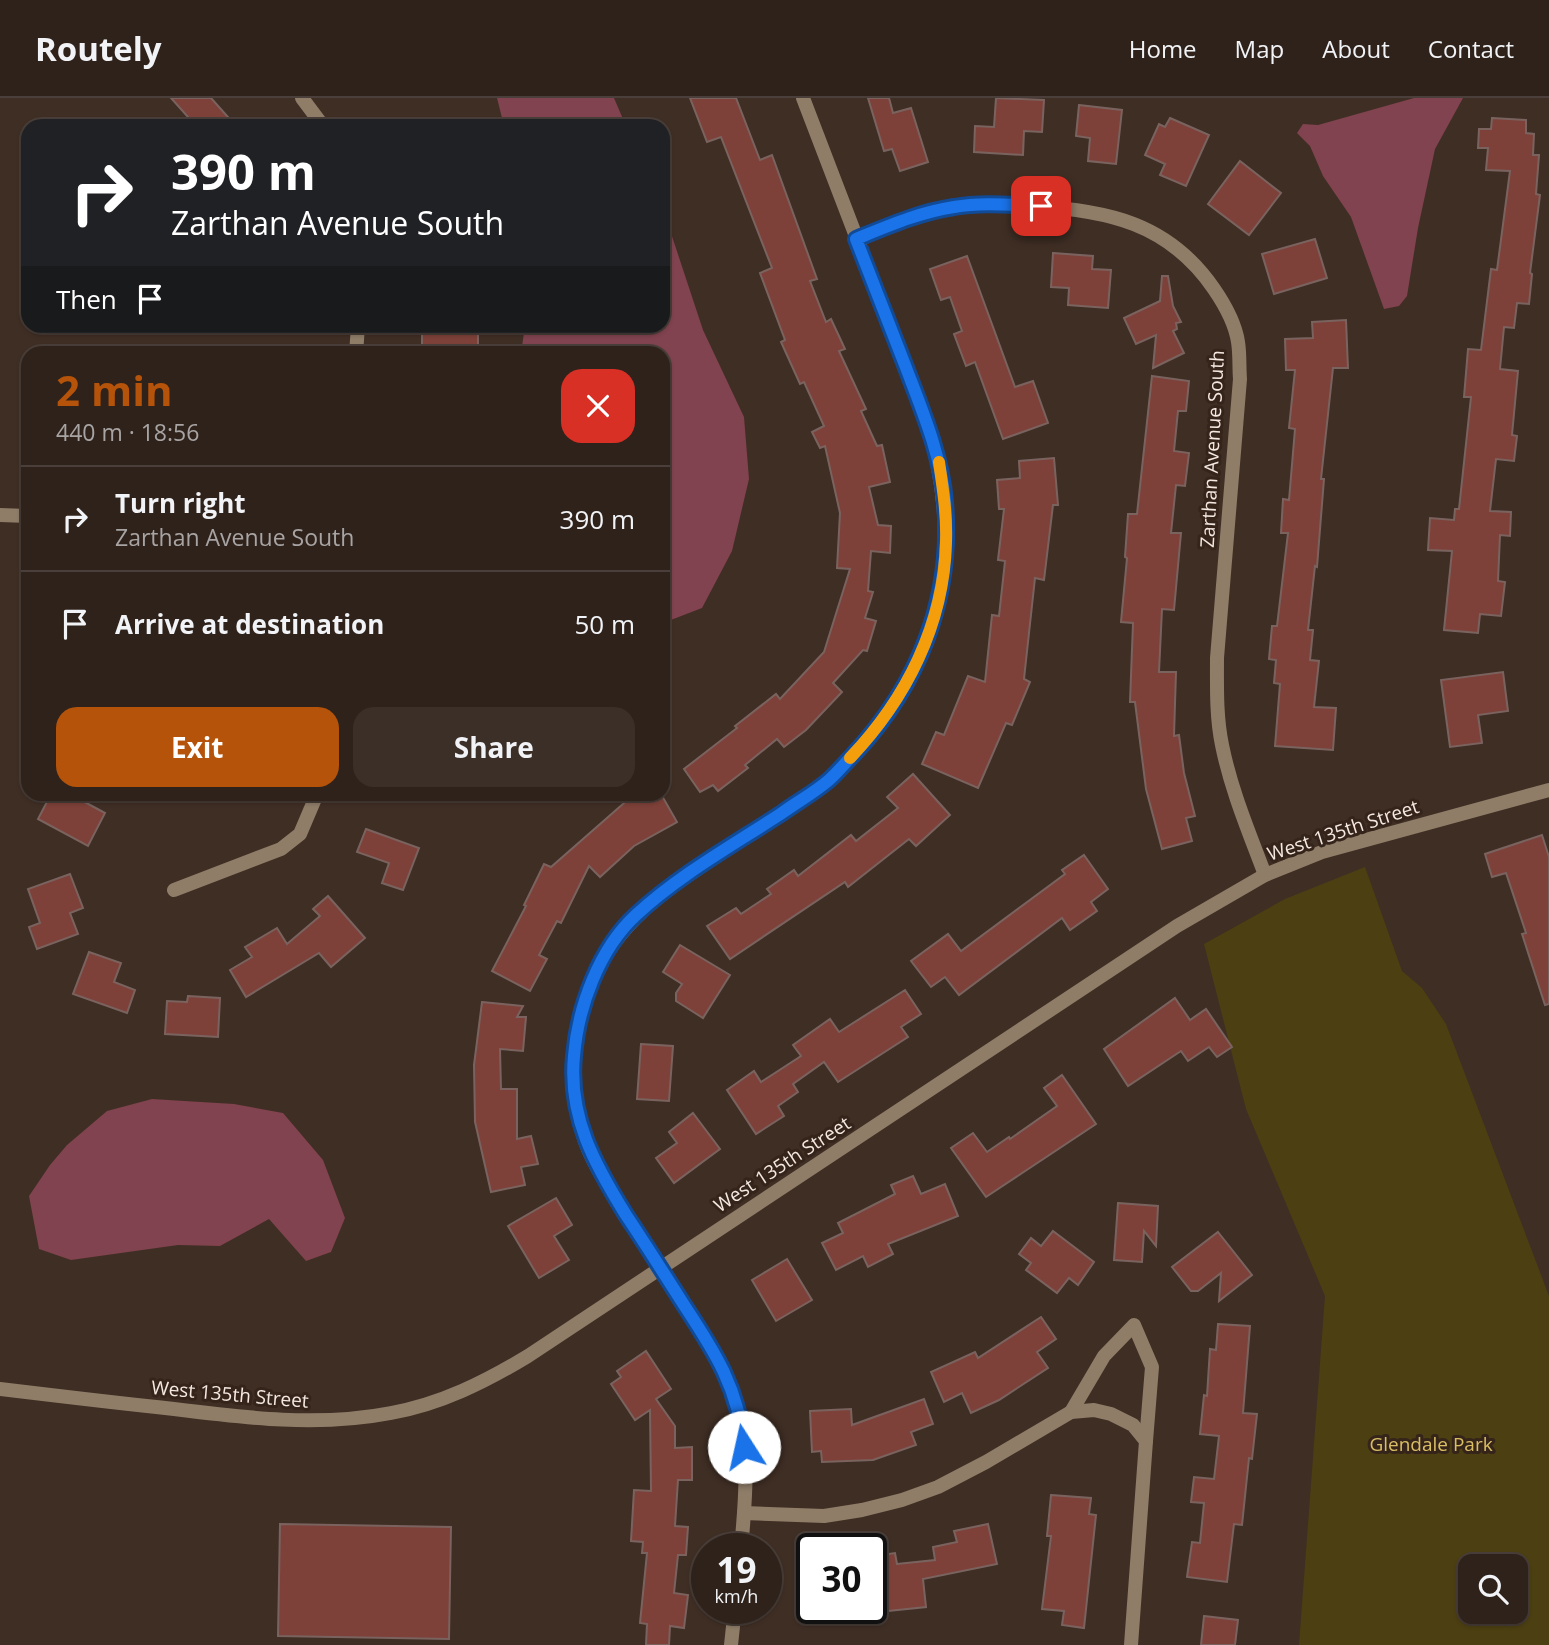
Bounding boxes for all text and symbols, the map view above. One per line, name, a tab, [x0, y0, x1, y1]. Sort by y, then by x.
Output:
text: Routely	[35, 26, 162, 71]
text: Home	[1129, 32, 1197, 65]
text: Map	[1235, 32, 1284, 65]
text: About	[1322, 32, 1390, 65]
text: Contact	[1428, 32, 1514, 65]
text: 390 m	[171, 138, 316, 204]
icon: right	[56, 147, 147, 238]
pin	[1011, 176, 1071, 236]
icon: arrive	[1022, 187, 1060, 225]
text: Zarthan Avenue South	[171, 201, 504, 244]
icon: arrive	[131, 280, 169, 318]
text: Then	[56, 281, 117, 317]
street label: Zarthan Avenue South	[1194, 350, 1230, 548]
text: 2 min	[56, 361, 173, 418]
button: close	[561, 369, 635, 443]
text: 440 m · 18:56	[56, 416, 199, 448]
text: Turn right	[115, 485, 246, 521]
icon: right	[56, 500, 94, 538]
text: 390 m	[560, 501, 635, 537]
text: Zarthan Avenue South	[115, 521, 354, 553]
icon: arrive	[56, 605, 94, 643]
text: Arrive at destination	[115, 606, 384, 642]
text: 50 m	[574, 606, 635, 642]
button: Exit	[56, 707, 339, 787]
button: Share	[353, 707, 635, 787]
street label: West 135th Street	[1264, 793, 1422, 867]
street label: West 135th Street	[709, 1110, 856, 1218]
street label: West 135th Street	[150, 1374, 310, 1414]
position arrow	[707, 1410, 781, 1484]
park label: Glendale Park	[1369, 1431, 1493, 1457]
speed limit sign: 30	[796, 1533, 887, 1624]
text: 19	[716, 1546, 757, 1593]
map controls	[1458, 1554, 1528, 1624]
button: search	[1458, 1554, 1528, 1624]
text: km/h	[715, 1584, 758, 1608]

